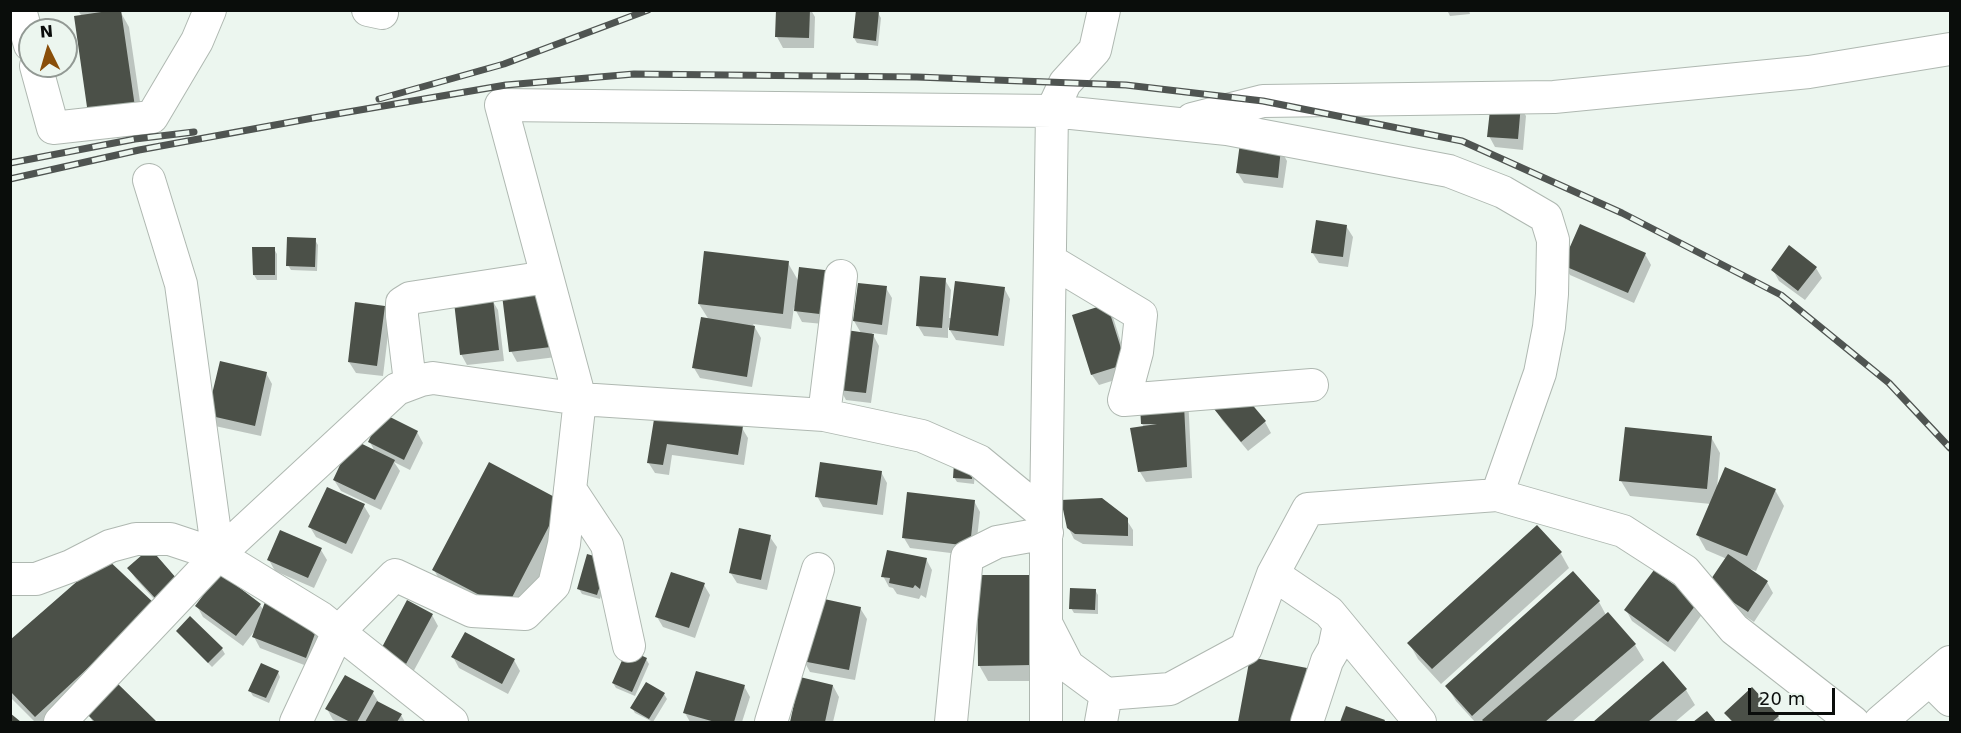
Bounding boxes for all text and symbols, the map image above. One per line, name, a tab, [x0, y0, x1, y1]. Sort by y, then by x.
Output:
north arrow	[18, 18, 78, 78]
text: N	[39, 22, 54, 42]
scale bar	[1751, 676, 1838, 714]
text: 20 m	[1759, 688, 1805, 709]

